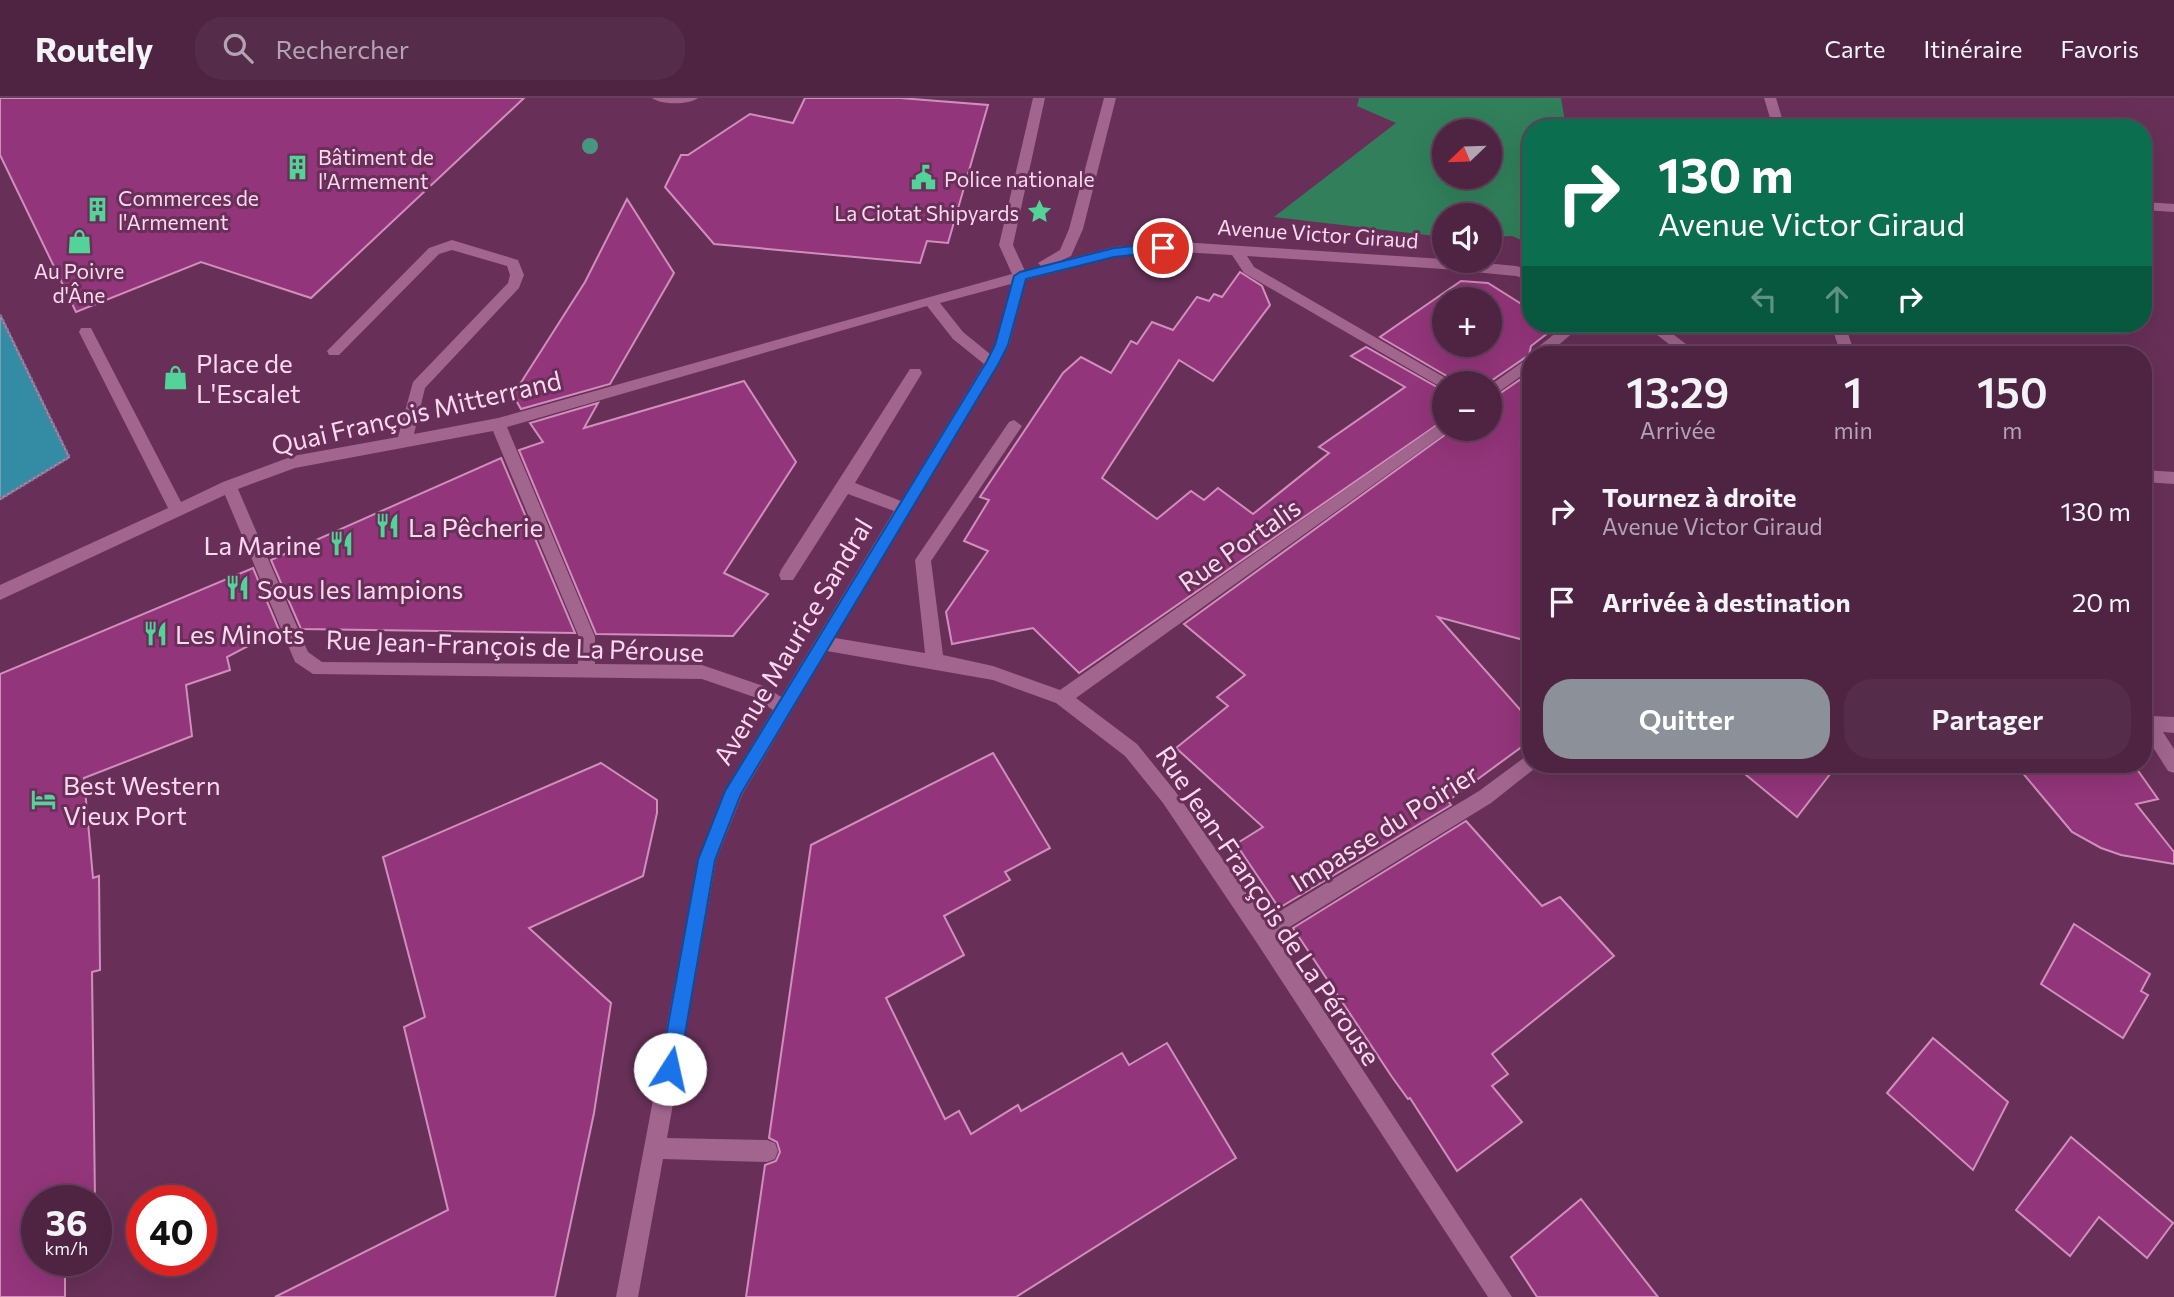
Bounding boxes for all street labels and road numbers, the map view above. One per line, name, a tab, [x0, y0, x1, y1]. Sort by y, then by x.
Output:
street label: Avenue Victor Giraud	[1217, 214, 1419, 252]
street label: Quai François Mitterrand	[268, 364, 564, 460]
street label: Rue Portalis	[1172, 491, 1306, 597]
street label: Avenue Maurice Sandral	[706, 512, 878, 770]
street label: Rue Jean-François de La Pérouse	[325, 623, 705, 667]
street label: Rue Jean-François de La Pérouse	[1150, 739, 1388, 1071]
street label: Impasse du Poirier	[1285, 757, 1483, 897]

